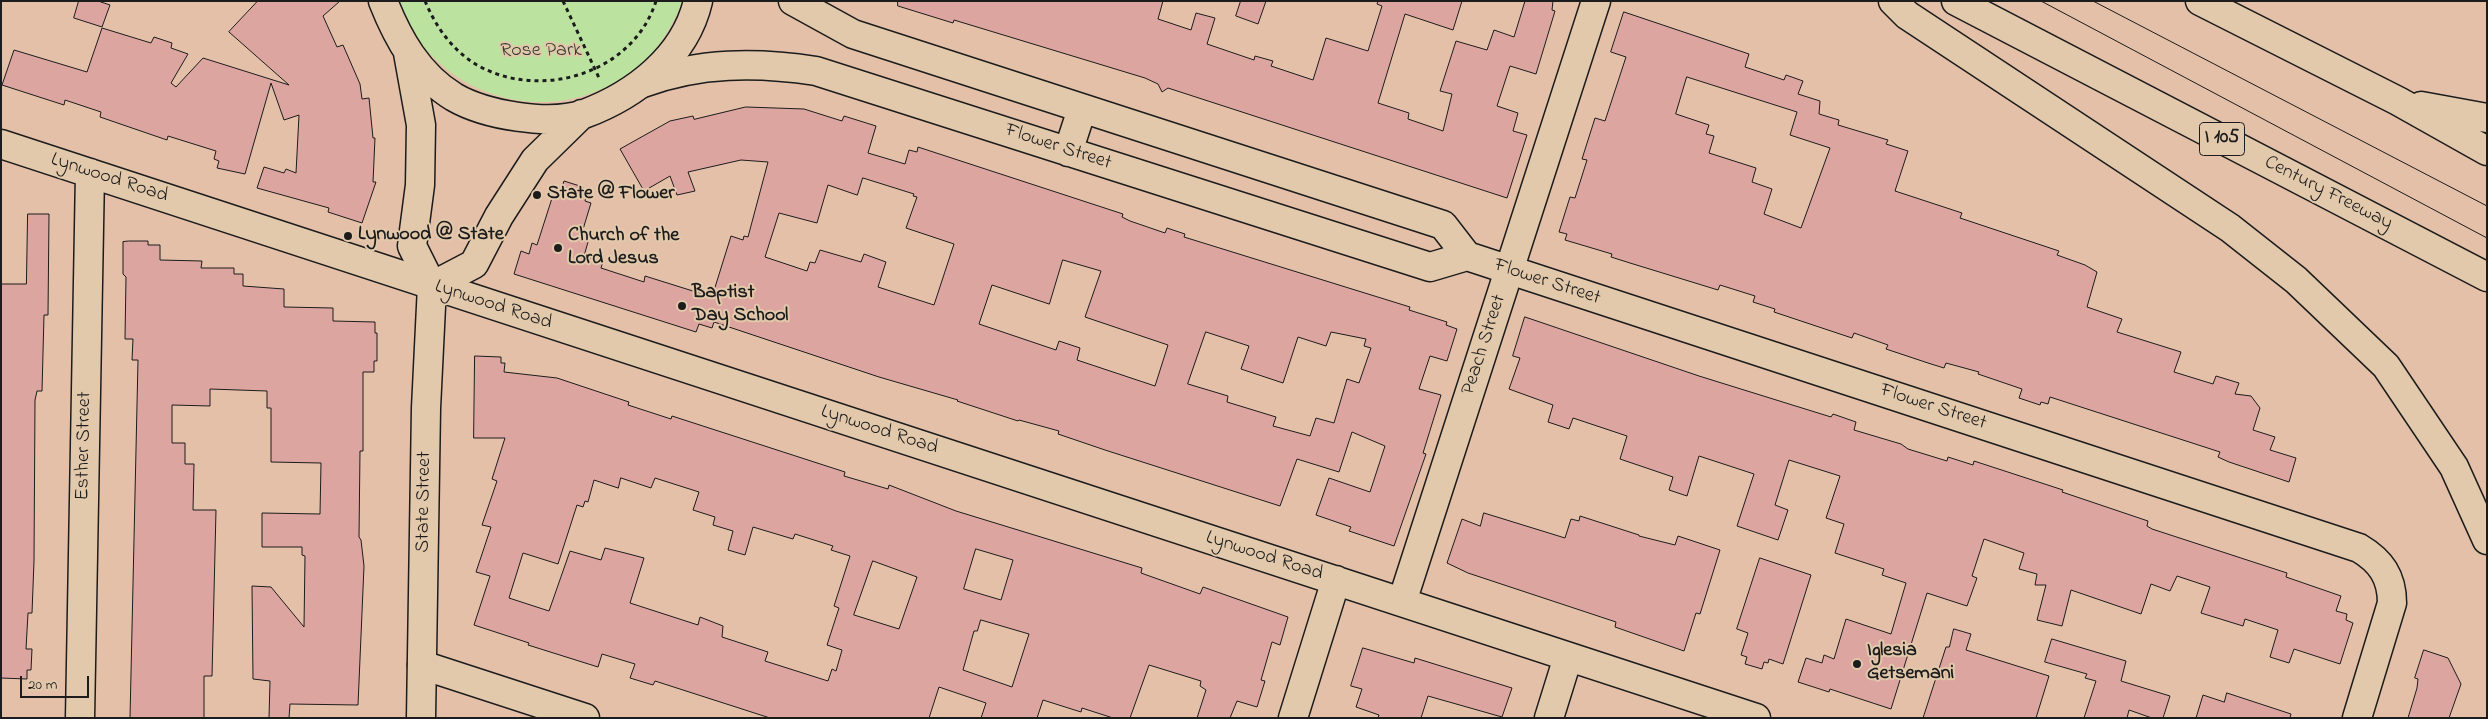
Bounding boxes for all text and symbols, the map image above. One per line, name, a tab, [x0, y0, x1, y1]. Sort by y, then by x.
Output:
park label: Rose Park	[500, 40, 582, 64]
street label: Flower Street	[1002, 120, 1114, 176]
road number: I 105	[2200, 122, 2244, 156]
street label: Lynwood Road	[47, 149, 171, 209]
street label: Century Freeway	[2260, 151, 2396, 237]
place label: State @ Flower	[547, 183, 674, 207]
marker: State @ Flower	[531, 189, 543, 201]
place label: Lynwood @ State	[358, 224, 504, 248]
place label: Church of the Lord Jesus	[568, 225, 679, 272]
marker: Lynwood @ State	[342, 230, 354, 242]
marker: Church of the Lord Jesus	[552, 242, 564, 254]
street label: Flower Street	[1491, 255, 1603, 311]
street label: Lynwood Road	[431, 276, 555, 336]
place label: Baptist Day School	[692, 282, 788, 329]
street label: Peach Street	[1458, 292, 1512, 398]
marker: Baptist Day School	[676, 300, 688, 312]
street label: Flower Street	[1877, 380, 1989, 436]
street label: Esther Street	[72, 391, 98, 501]
street label: Lynwood Road	[817, 401, 941, 461]
street label: State Street	[412, 451, 438, 553]
street label: Lynwood Road	[1202, 527, 1326, 587]
place label: Iglesia Getsemani	[1867, 640, 1954, 687]
marker: Iglesia Getsemani	[1851, 658, 1863, 670]
scale bar	[22, 666, 91, 698]
text: 20 m	[28, 674, 57, 696]

